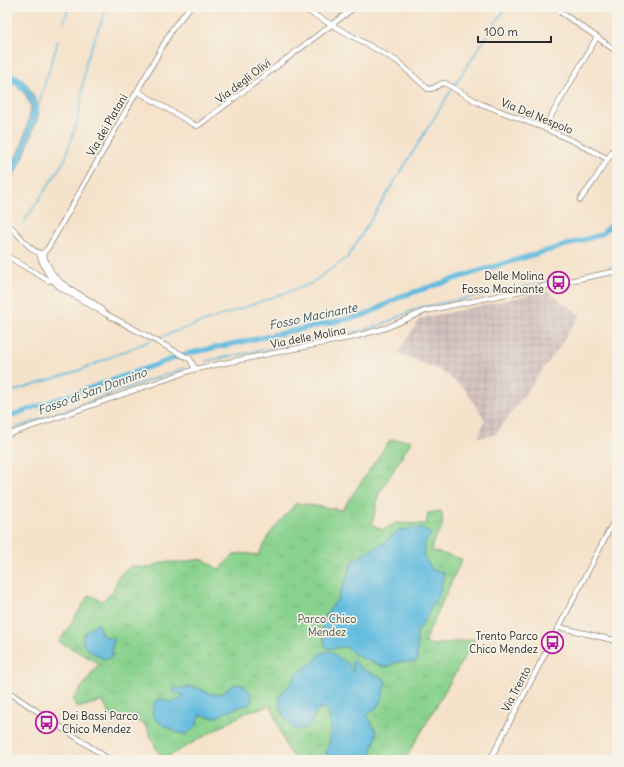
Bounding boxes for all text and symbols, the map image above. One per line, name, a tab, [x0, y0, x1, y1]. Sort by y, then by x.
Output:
scale bar	[478, 18, 551, 44]
text: 100 m	[484, 24, 518, 39]
street label: Via degli Olivi	[213, 56, 273, 106]
street label: Via dei Platani	[83, 91, 131, 159]
street label: Via Del Nespolo	[499, 95, 575, 137]
place label: Delle Molina Fosso Macinante	[462, 269, 544, 296]
bus stop icon: Delle Molina Fosso Macinante	[546, 269, 572, 295]
water label: Fosso Macinante	[268, 299, 360, 333]
street label: Via delle Molina	[269, 323, 347, 351]
water label: Fosso di San Donnino	[35, 364, 150, 418]
park label: Parco Chico Mendez	[297, 612, 357, 639]
place label: Trento Parco Chico Mendez	[469, 629, 538, 656]
bus stop icon: Trento Parco Chico Mendez	[540, 629, 566, 655]
street label: Via Trento	[498, 664, 534, 714]
bus stop icon: Dei Bassi Parco Chico Mendez	[34, 709, 60, 735]
place label: Dei Bassi Parco Chico Mendez	[62, 709, 138, 736]

